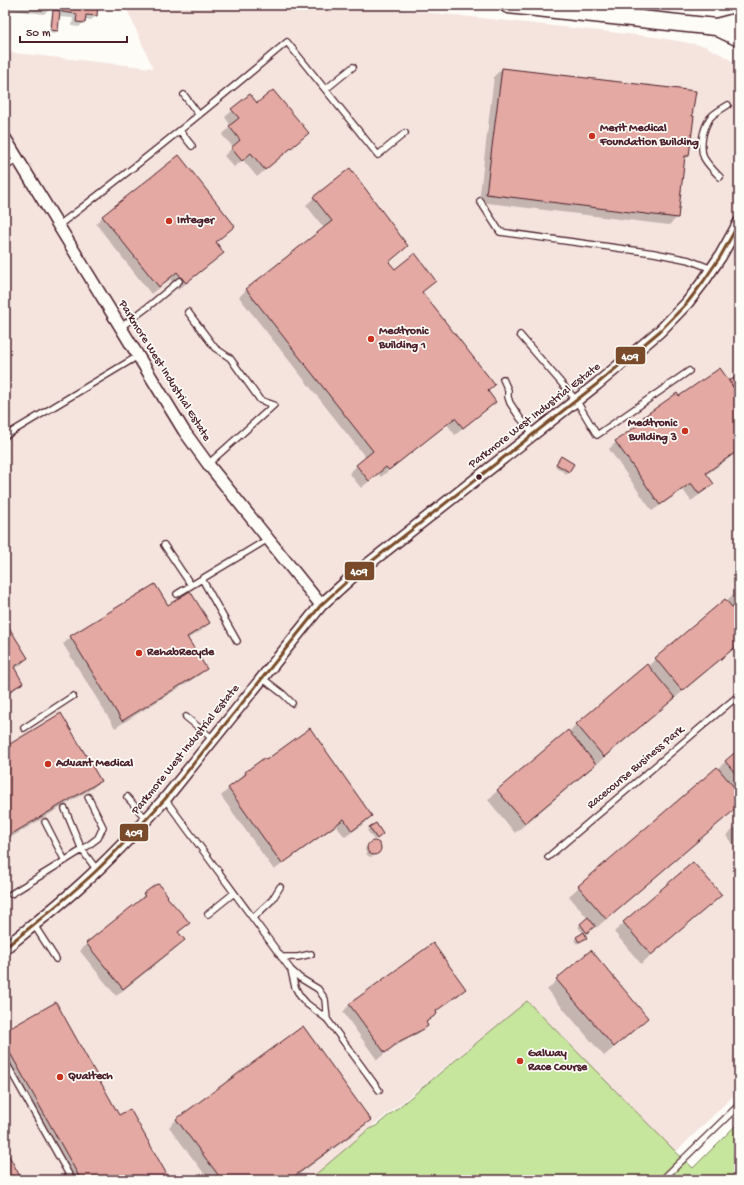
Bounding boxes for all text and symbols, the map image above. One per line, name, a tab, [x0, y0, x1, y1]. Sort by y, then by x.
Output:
scale bar	[20, 18, 127, 44]
text: 50 m	[26, 27, 51, 41]
place label: Merit Medical Foundation Building	[599, 122, 699, 150]
marker: Merit Medical Foundation Building	[587, 131, 597, 141]
place label: Integer	[177, 214, 216, 228]
marker: Integer	[164, 216, 174, 226]
street label: Parkmore West Industrial Estate	[114, 297, 214, 445]
place label: Medtronic Building 1	[378, 325, 429, 353]
marker: Medtronic Building 1	[366, 334, 376, 344]
line badge: 409	[615, 346, 646, 365]
text: 409	[621, 352, 639, 364]
street label: Parkmore West Industrial Estate	[465, 360, 604, 472]
place label: Medtronic Building 3	[628, 417, 678, 445]
marker: Medtronic Building 3	[680, 426, 690, 436]
unlabelled marker	[474, 472, 484, 482]
line badge: 409	[344, 561, 375, 581]
text: 409	[350, 567, 368, 579]
place label: RehabRecycle	[146, 646, 215, 660]
marker: RehabRecycle	[134, 648, 144, 658]
street label: Parkmore West Industrial Estate	[128, 681, 243, 819]
street label: Racecourse Business Park	[585, 722, 689, 813]
place label: Advant Medical	[55, 757, 133, 771]
marker: Advant Medical	[43, 759, 53, 769]
line badge: 409	[119, 823, 149, 842]
text: 409	[125, 828, 143, 840]
place label: Galway Race Course	[527, 1047, 588, 1075]
marker: Galway Race Course	[515, 1056, 525, 1066]
place label: Qualtech	[68, 1070, 113, 1084]
marker: Qualtech	[55, 1072, 65, 1082]

